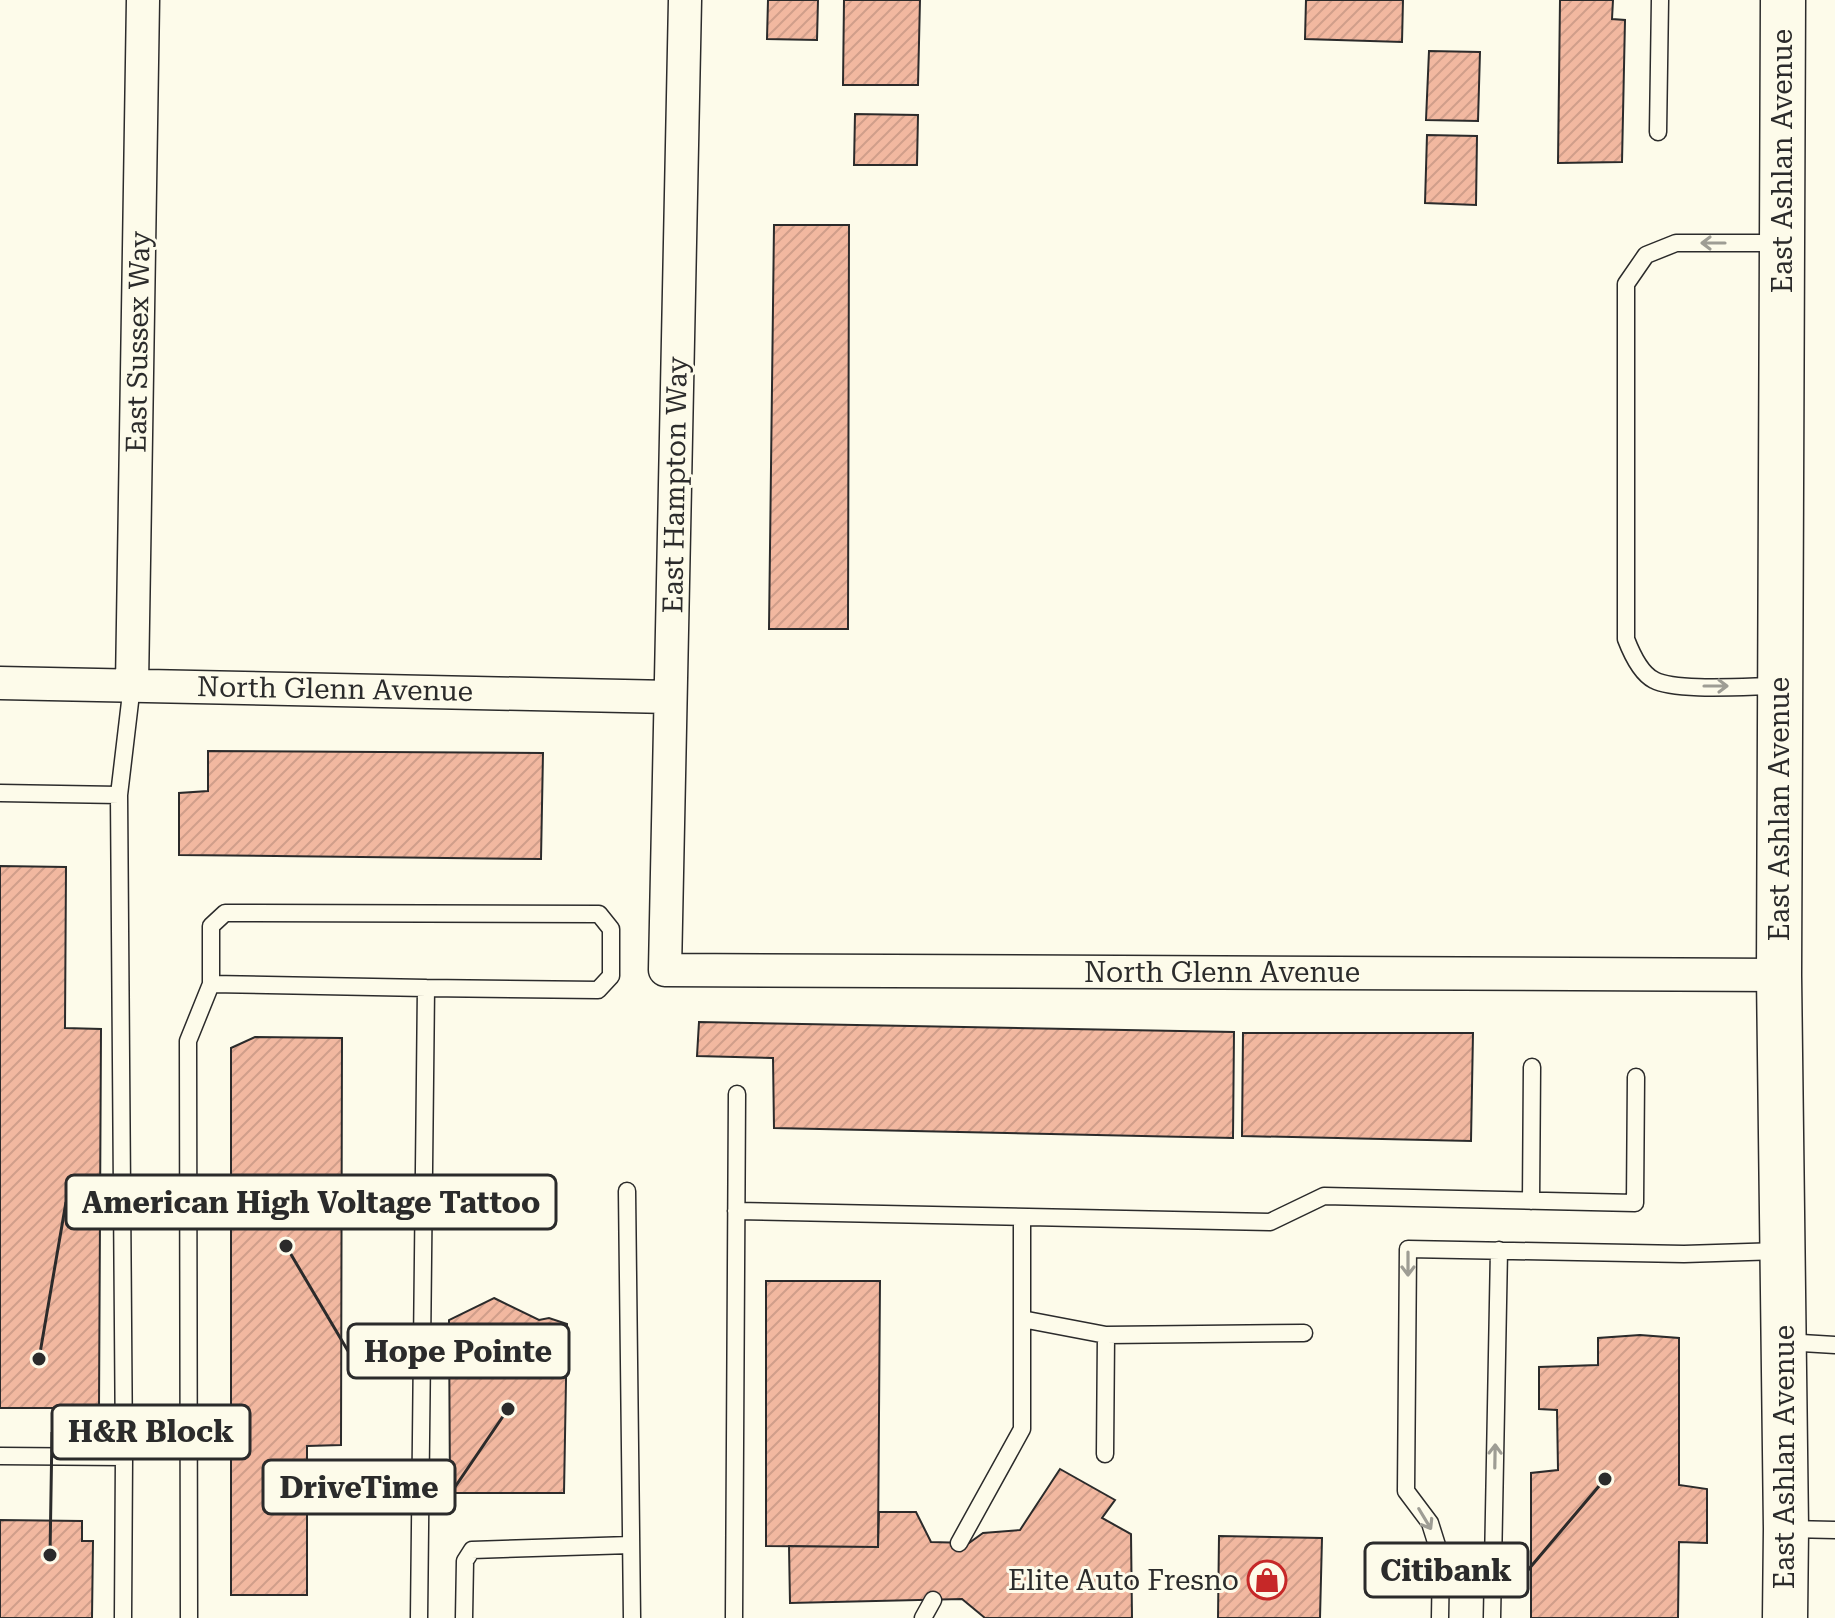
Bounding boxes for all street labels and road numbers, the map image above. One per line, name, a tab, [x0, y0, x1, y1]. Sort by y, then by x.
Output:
street label: East Ashlan Avenue	[1766, 29, 1799, 293]
street label: East Sussex Way	[120, 230, 156, 453]
street label: East Hampton Way	[656, 356, 694, 614]
street label: North Glenn Avenue	[197, 670, 473, 708]
street label: East Ashlan Avenue	[1763, 677, 1796, 941]
street label: North Glenn Avenue	[1084, 956, 1360, 989]
street label: East Ashlan Avenue	[1768, 1325, 1801, 1589]

